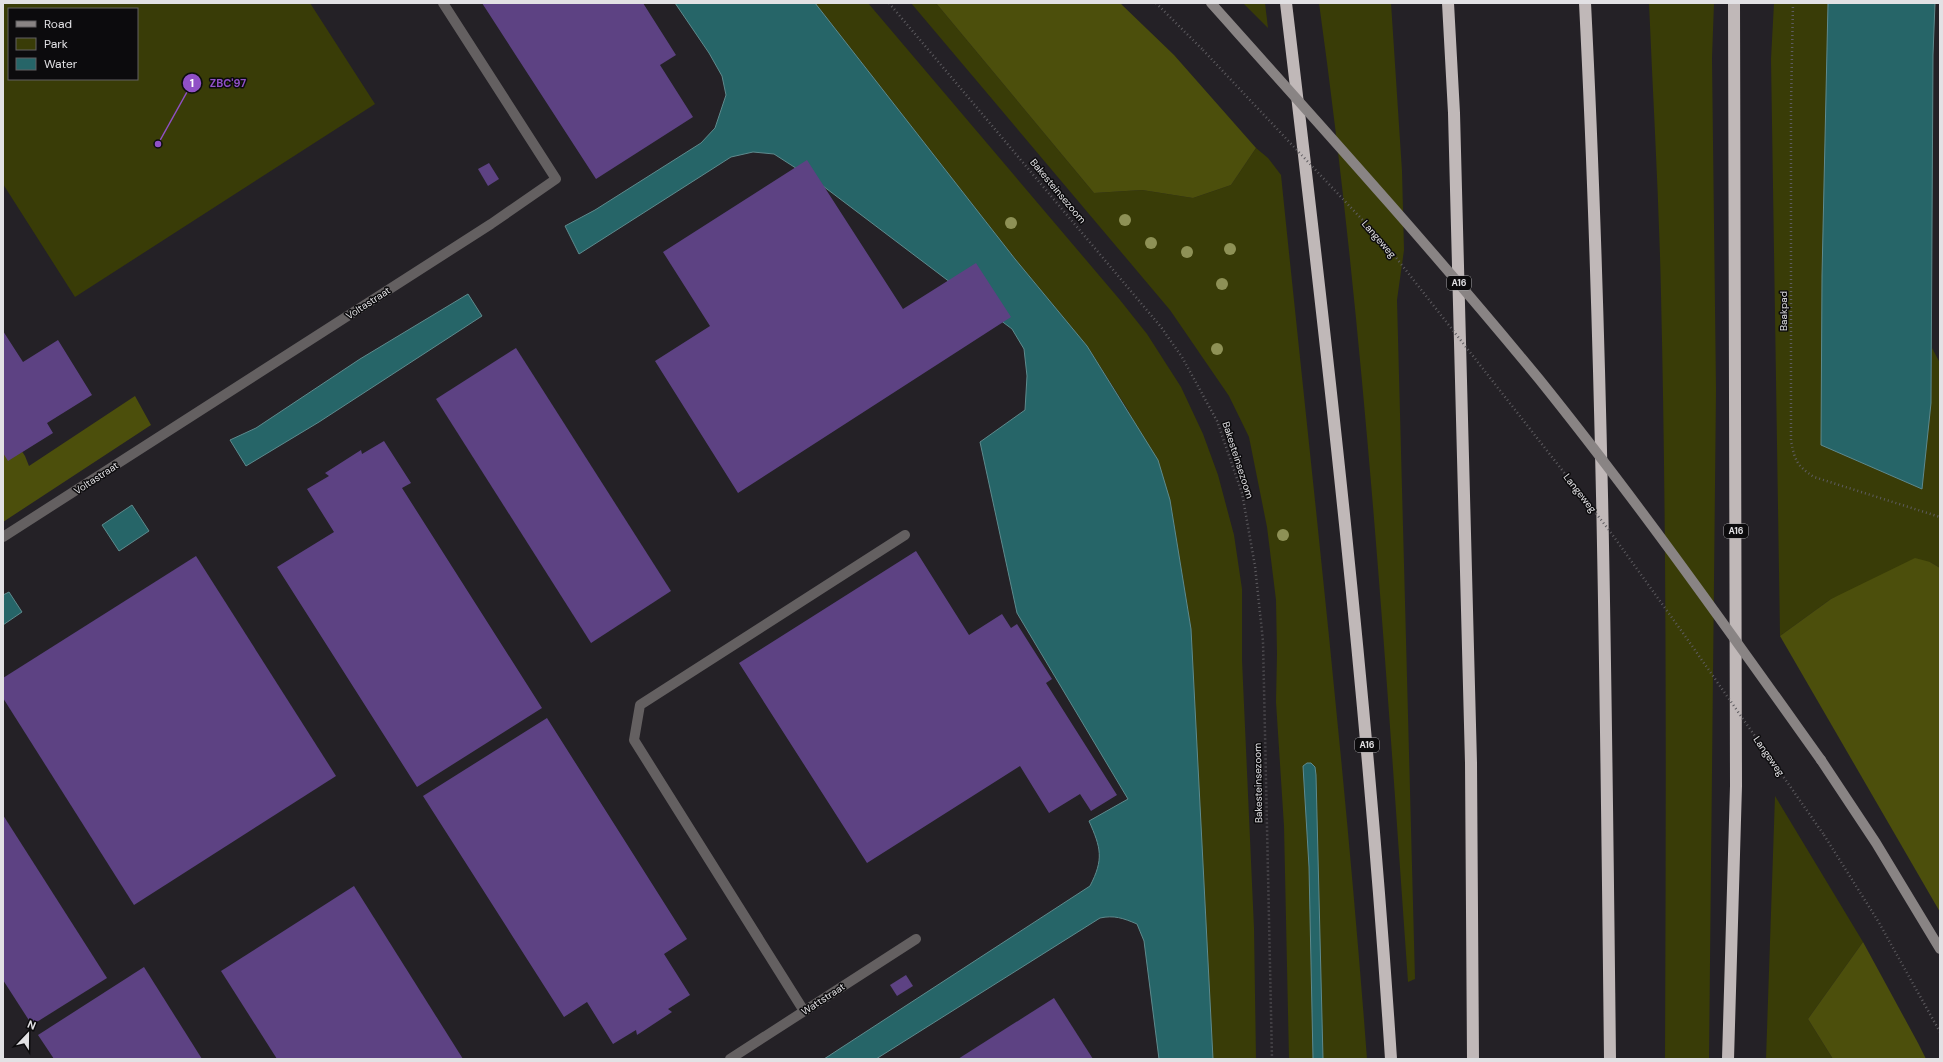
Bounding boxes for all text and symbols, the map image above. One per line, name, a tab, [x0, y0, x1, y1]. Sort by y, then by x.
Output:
legend	[8, 8, 138, 80]
text: Road	[44, 16, 72, 32]
text: Park	[44, 36, 68, 52]
text: Water	[44, 56, 78, 72]
callout: ZBC'97	[182, 72, 254, 95]
text: 1	[190, 75, 194, 91]
text: ZBC'97	[210, 76, 246, 90]
street label: Bakesteinsezoom	[1027, 156, 1089, 226]
street label: Langeweg	[1359, 217, 1399, 261]
road number: A16	[1447, 276, 1471, 290]
street label: Voltastraat	[343, 284, 393, 322]
street label: Baakpad	[1777, 291, 1790, 331]
street label: Bakesteinsezoom	[1219, 420, 1257, 500]
street label: Voltastraat	[71, 459, 121, 497]
street label: Langeweg	[1561, 471, 1600, 515]
road number: A16	[1724, 524, 1748, 538]
street label: Langeweg	[1750, 733, 1788, 779]
road number: A16	[1355, 738, 1379, 752]
street label: Bakesteinsezoom	[1251, 743, 1265, 823]
street label: Wattstraat	[799, 980, 847, 1018]
north arrow	[8, 1014, 48, 1054]
text: N	[25, 1017, 38, 1033]

